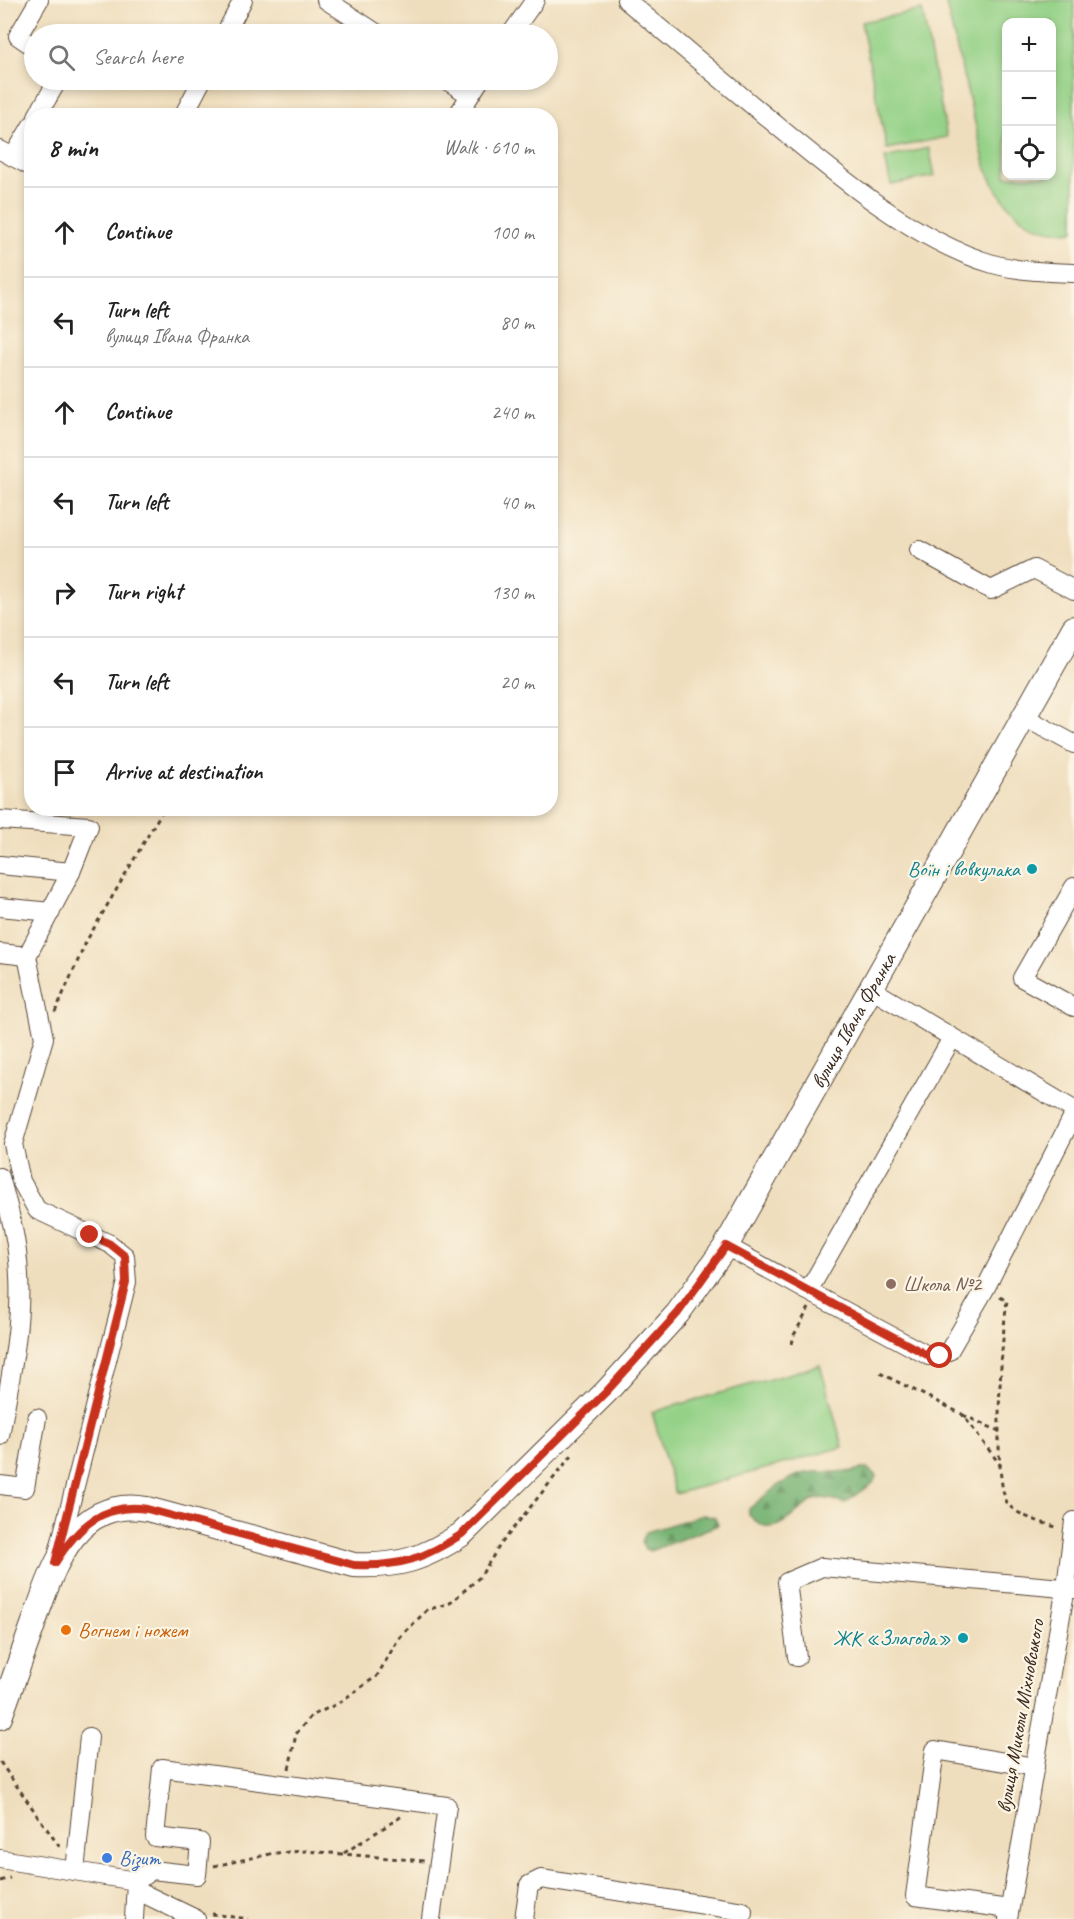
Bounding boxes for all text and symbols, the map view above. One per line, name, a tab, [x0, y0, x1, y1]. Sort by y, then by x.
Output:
map controls	[1002, 18, 1056, 180]
button: +	[1002, 18, 1056, 72]
search box	[24, 24, 558, 90]
icon: search	[45, 41, 78, 74]
text: Search here	[93, 43, 183, 71]
button: −	[1002, 72, 1056, 126]
button: locate	[1002, 126, 1056, 180]
text: 8 min	[48, 131, 98, 164]
text: Walk · 610 m	[444, 135, 534, 160]
icon: ahead	[48, 216, 81, 249]
text: Continue	[105, 218, 171, 246]
text: 100 m	[491, 220, 534, 245]
text: Turn left	[105, 296, 169, 324]
icon: left	[48, 306, 81, 339]
text: 80 m	[500, 310, 534, 335]
text: вулиця Івана Франка	[105, 324, 249, 349]
icon: ahead	[48, 396, 81, 429]
text: Continue	[105, 398, 171, 426]
text: 240 m	[491, 400, 534, 425]
icon: left	[48, 486, 81, 519]
text: Turn left	[105, 488, 169, 516]
text: 40 m	[500, 490, 534, 515]
icon: right	[48, 576, 81, 609]
text: Turn right	[105, 578, 182, 606]
text: 130 m	[491, 580, 534, 605]
icon: left	[48, 666, 81, 699]
text: Turn left	[105, 668, 169, 696]
text: 20 m	[500, 670, 534, 695]
icon: arrive	[48, 756, 81, 789]
text: Arrive at destination	[105, 758, 262, 786]
place label: Воїн і вовкулака	[908, 856, 1022, 882]
marker: Воїн і вовкулака	[1025, 862, 1039, 876]
street label: вулиця Івана Франка	[805, 947, 902, 1093]
route end	[76, 1221, 102, 1247]
place label: Школа №2	[903, 1271, 983, 1297]
marker: Школа №2	[884, 1277, 898, 1291]
route start	[926, 1342, 952, 1368]
street label: вулиця Миколи Міхновського	[990, 1616, 1050, 1815]
place label: Вогнем і ножем	[78, 1617, 189, 1643]
marker: Вогнем і ножем	[59, 1623, 73, 1637]
place label: ЖК «Злагода»	[833, 1625, 951, 1651]
marker: ЖК «Злагода»	[956, 1631, 970, 1645]
place label: Візит	[119, 1845, 161, 1872]
marker: Візит	[100, 1851, 114, 1865]

